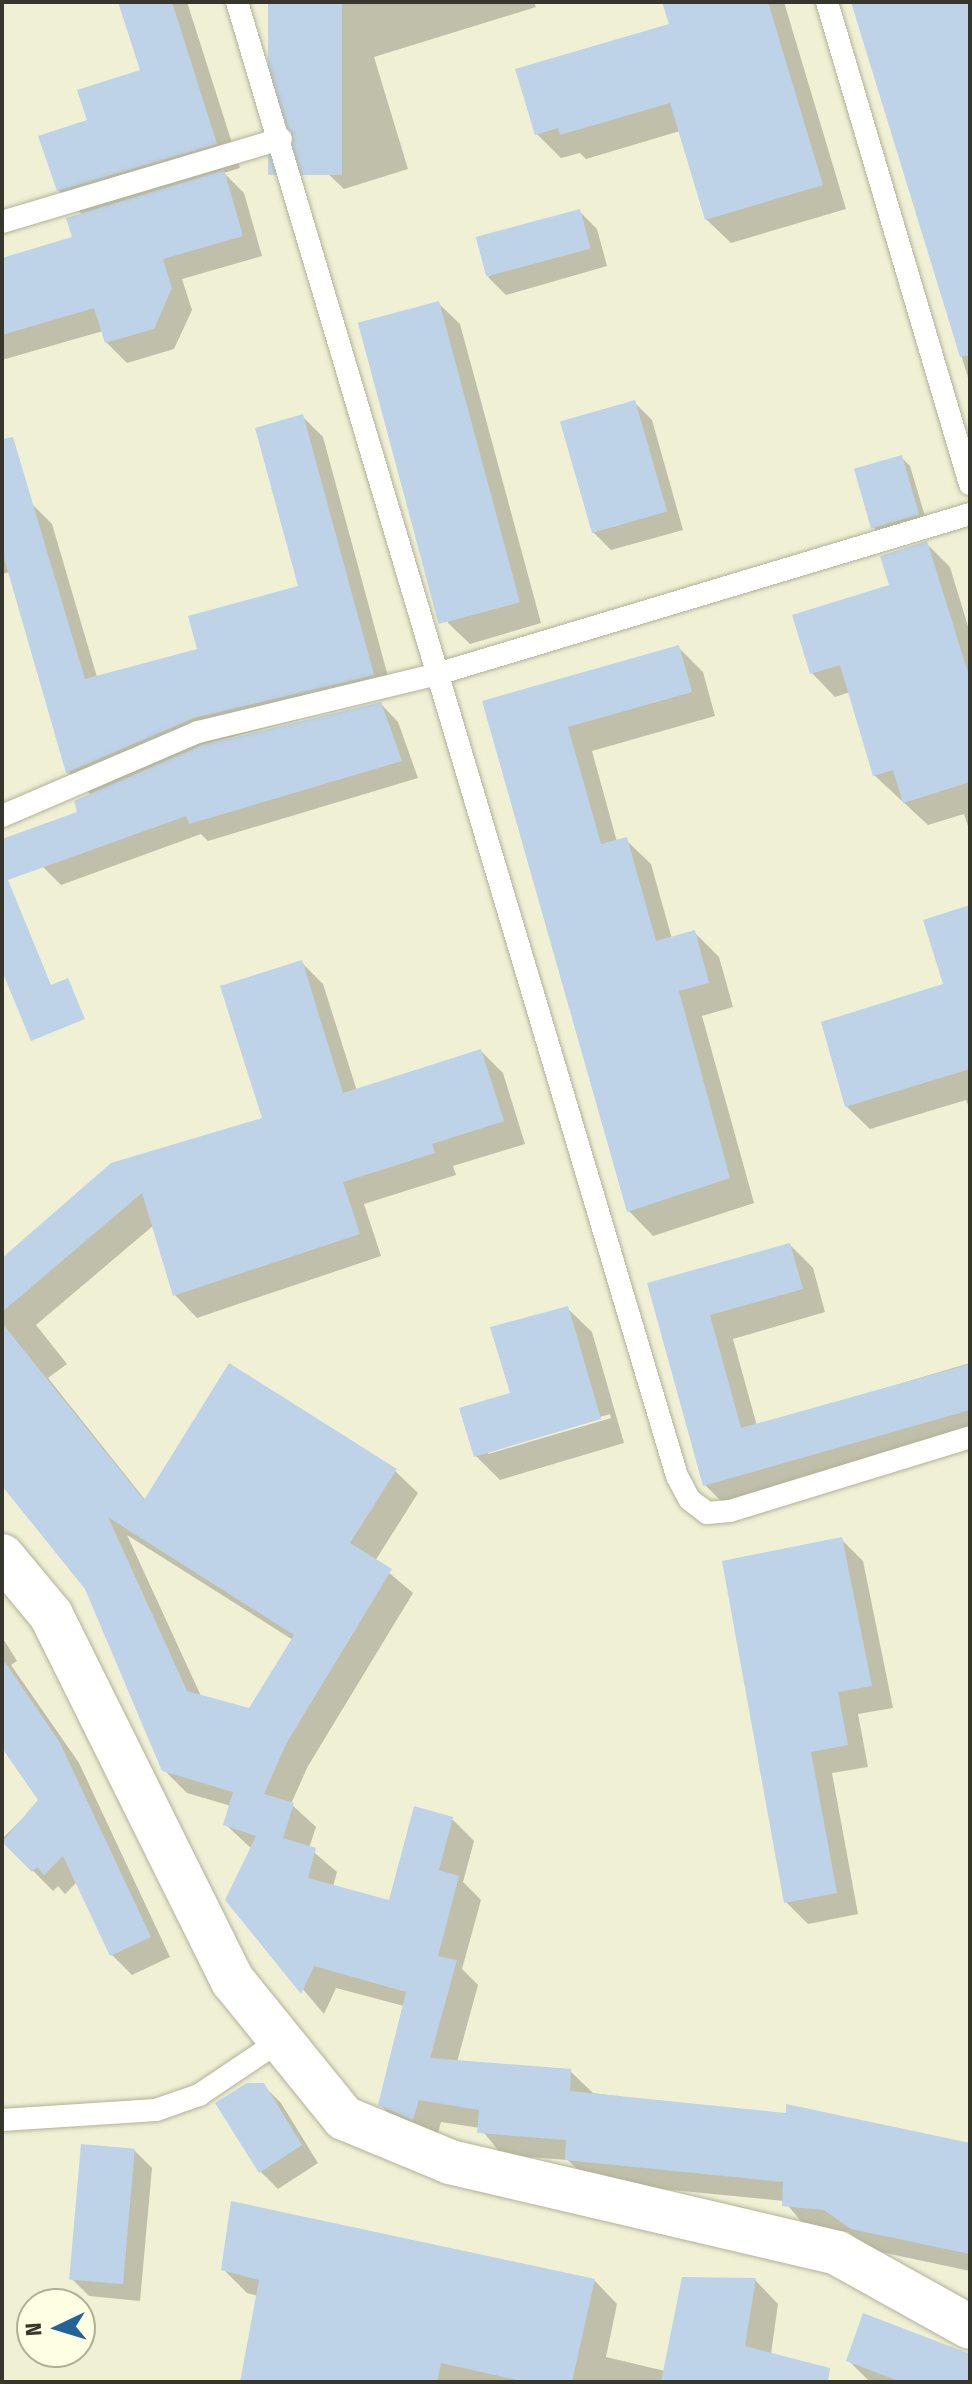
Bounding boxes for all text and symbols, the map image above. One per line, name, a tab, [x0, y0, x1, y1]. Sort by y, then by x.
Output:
north arrow	[16, 2288, 96, 2368]
text: N	[20, 2322, 47, 2337]

